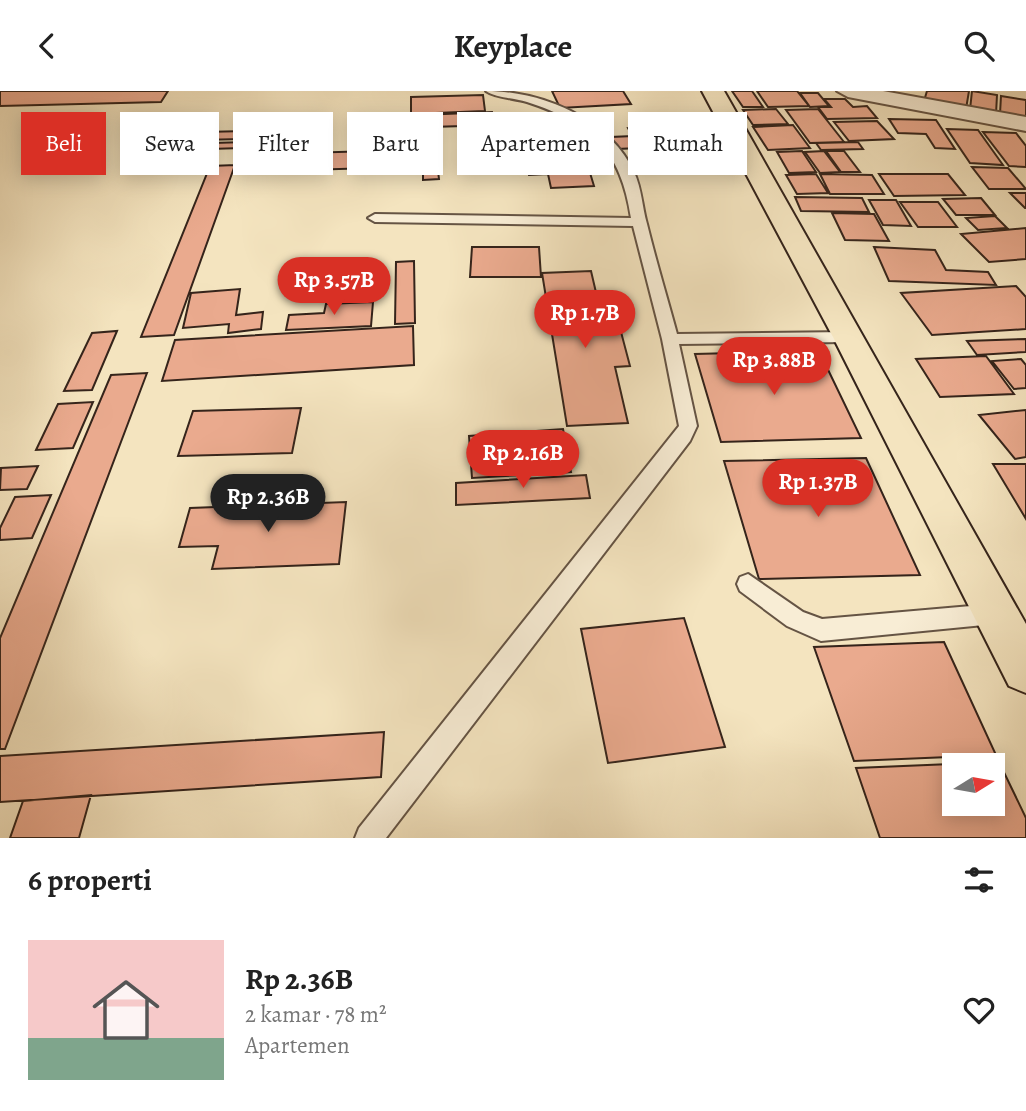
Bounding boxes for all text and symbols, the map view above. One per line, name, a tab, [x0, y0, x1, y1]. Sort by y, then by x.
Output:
text: Keyplace	[454, 24, 572, 68]
icon: back	[28, 27, 66, 65]
icon: search	[960, 27, 998, 65]
chip: Beli	[21, 112, 106, 175]
chip: Sewa	[120, 112, 219, 175]
chip: Filter	[233, 112, 333, 175]
chip: Baru	[347, 112, 443, 175]
chip: Apartemen	[457, 112, 614, 175]
chip: Rumah	[628, 112, 747, 175]
pin: Rp 3.57B	[262, 257, 406, 317]
text: Rp 3.57B	[294, 264, 374, 295]
pin: Rp 1.7B	[520, 291, 650, 350]
text: Rp 1.7B	[550, 297, 620, 328]
pin: Rp 3.88B	[702, 337, 846, 397]
text: Rp 3.88B	[732, 344, 816, 375]
pin: Rp 2.16B	[451, 431, 595, 490]
text: Rp 2.16B	[482, 437, 564, 468]
pin: Rp 1.37B	[746, 459, 890, 519]
text: Rp 1.37B	[778, 466, 858, 497]
pin: Rp 2.36B	[196, 475, 340, 534]
text: Rp 2.36B	[226, 481, 310, 512]
north arrow	[942, 753, 1004, 815]
map controls	[942, 753, 1005, 816]
text: 6 properti	[28, 860, 152, 900]
icon: filters	[960, 861, 998, 899]
text: Rp 2.36B	[245, 959, 353, 999]
icon: home	[84, 968, 168, 1052]
icon: heart	[960, 991, 998, 1029]
text: 2 kamar · 78 m²	[245, 999, 387, 1030]
text: Apartemen	[245, 1030, 350, 1061]

